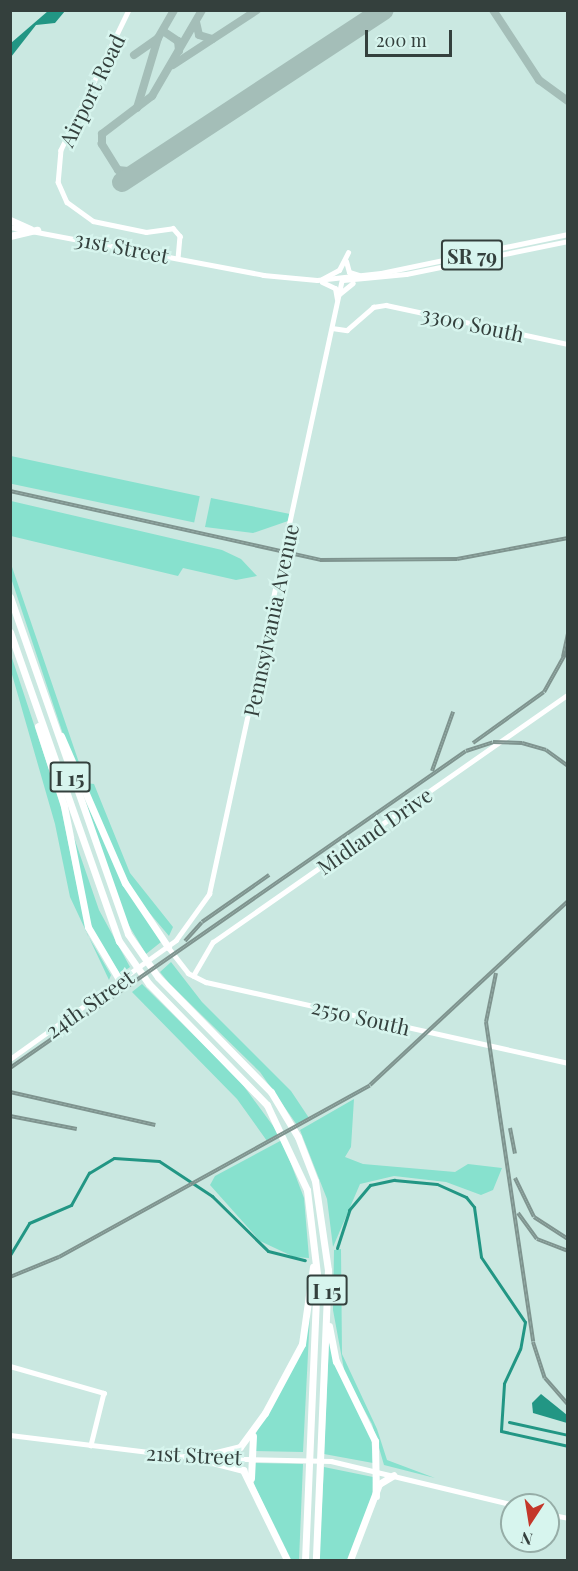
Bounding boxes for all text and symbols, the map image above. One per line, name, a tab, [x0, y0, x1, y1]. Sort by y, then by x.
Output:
scale bar	[368, 18, 455, 56]
text: 200 m	[376, 28, 427, 52]
street label: Airport Road	[53, 30, 129, 150]
street label: 31st Street	[73, 225, 171, 267]
road number: SR 79	[440, 238, 504, 272]
street label: 3300 South	[419, 300, 527, 346]
street label: Pennsylvania Avenue	[237, 521, 303, 719]
road number: I 15	[49, 760, 91, 794]
street label: Midland Drive	[312, 781, 436, 879]
street label: 24th Street	[40, 963, 138, 1043]
street label: 2550 South	[309, 992, 413, 1040]
road number: I 15	[306, 1273, 348, 1307]
street label: 21st Street	[145, 1439, 243, 1469]
north arrow	[500, 1493, 560, 1553]
text: N	[519, 1528, 534, 1551]

